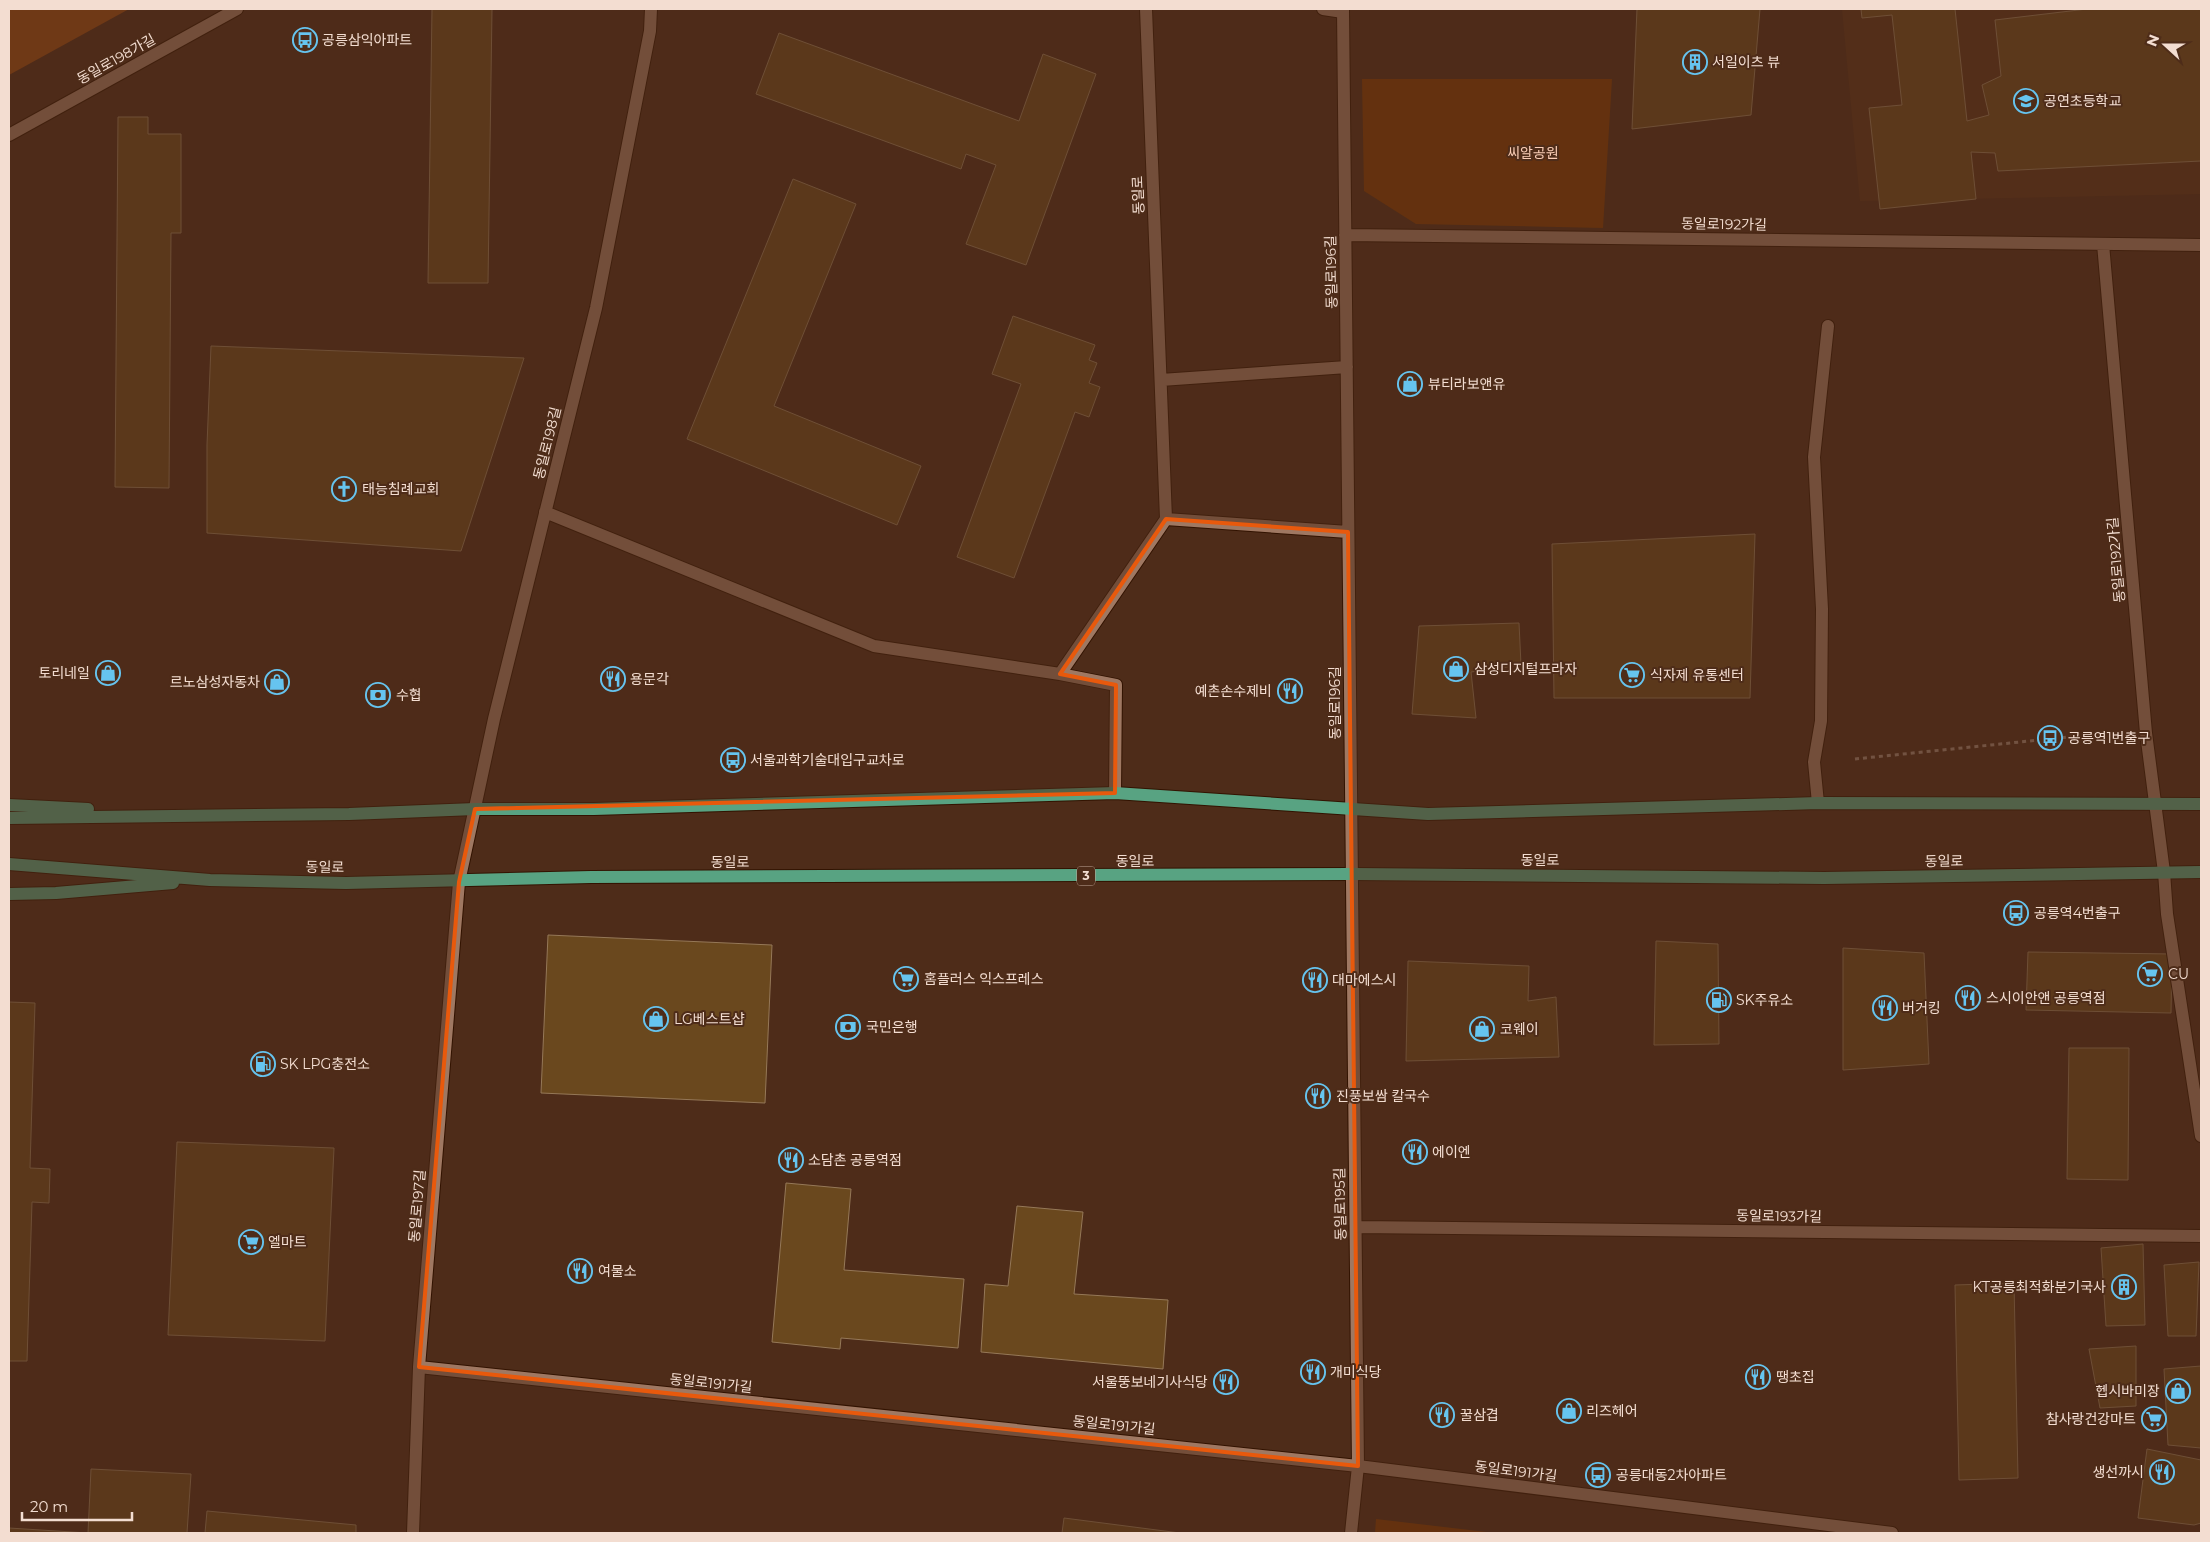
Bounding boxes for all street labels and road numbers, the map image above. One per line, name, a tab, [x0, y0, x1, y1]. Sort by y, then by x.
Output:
street label: 동일로198가길	[74, 30, 158, 88]
street label: 동일로	[1128, 175, 1148, 215]
street label: 동일로192가길	[1681, 214, 1767, 234]
street label: 동일로196길	[1321, 235, 1341, 309]
street label: 동일로198길	[529, 405, 565, 481]
street label: 동일로192가길	[2103, 516, 2129, 604]
street label: 동일로196길	[1326, 666, 1344, 740]
street label: 동일로	[1521, 851, 1559, 869]
street label: 동일로	[1116, 852, 1154, 870]
street label: 동일로	[1925, 852, 1964, 870]
street label: 동일로	[711, 853, 749, 871]
street label: 동일로	[306, 858, 345, 876]
road number: 3	[1077, 866, 1095, 886]
street label: 동일로195길	[1330, 1167, 1350, 1241]
street label: 동일로197길	[405, 1169, 429, 1243]
street label: 동일로193가길	[1736, 1206, 1822, 1226]
street label: 동일로191가길	[669, 1370, 753, 1396]
street label: 동일로191가길	[1072, 1412, 1156, 1438]
street label: 동일로191가길	[1474, 1457, 1558, 1485]

